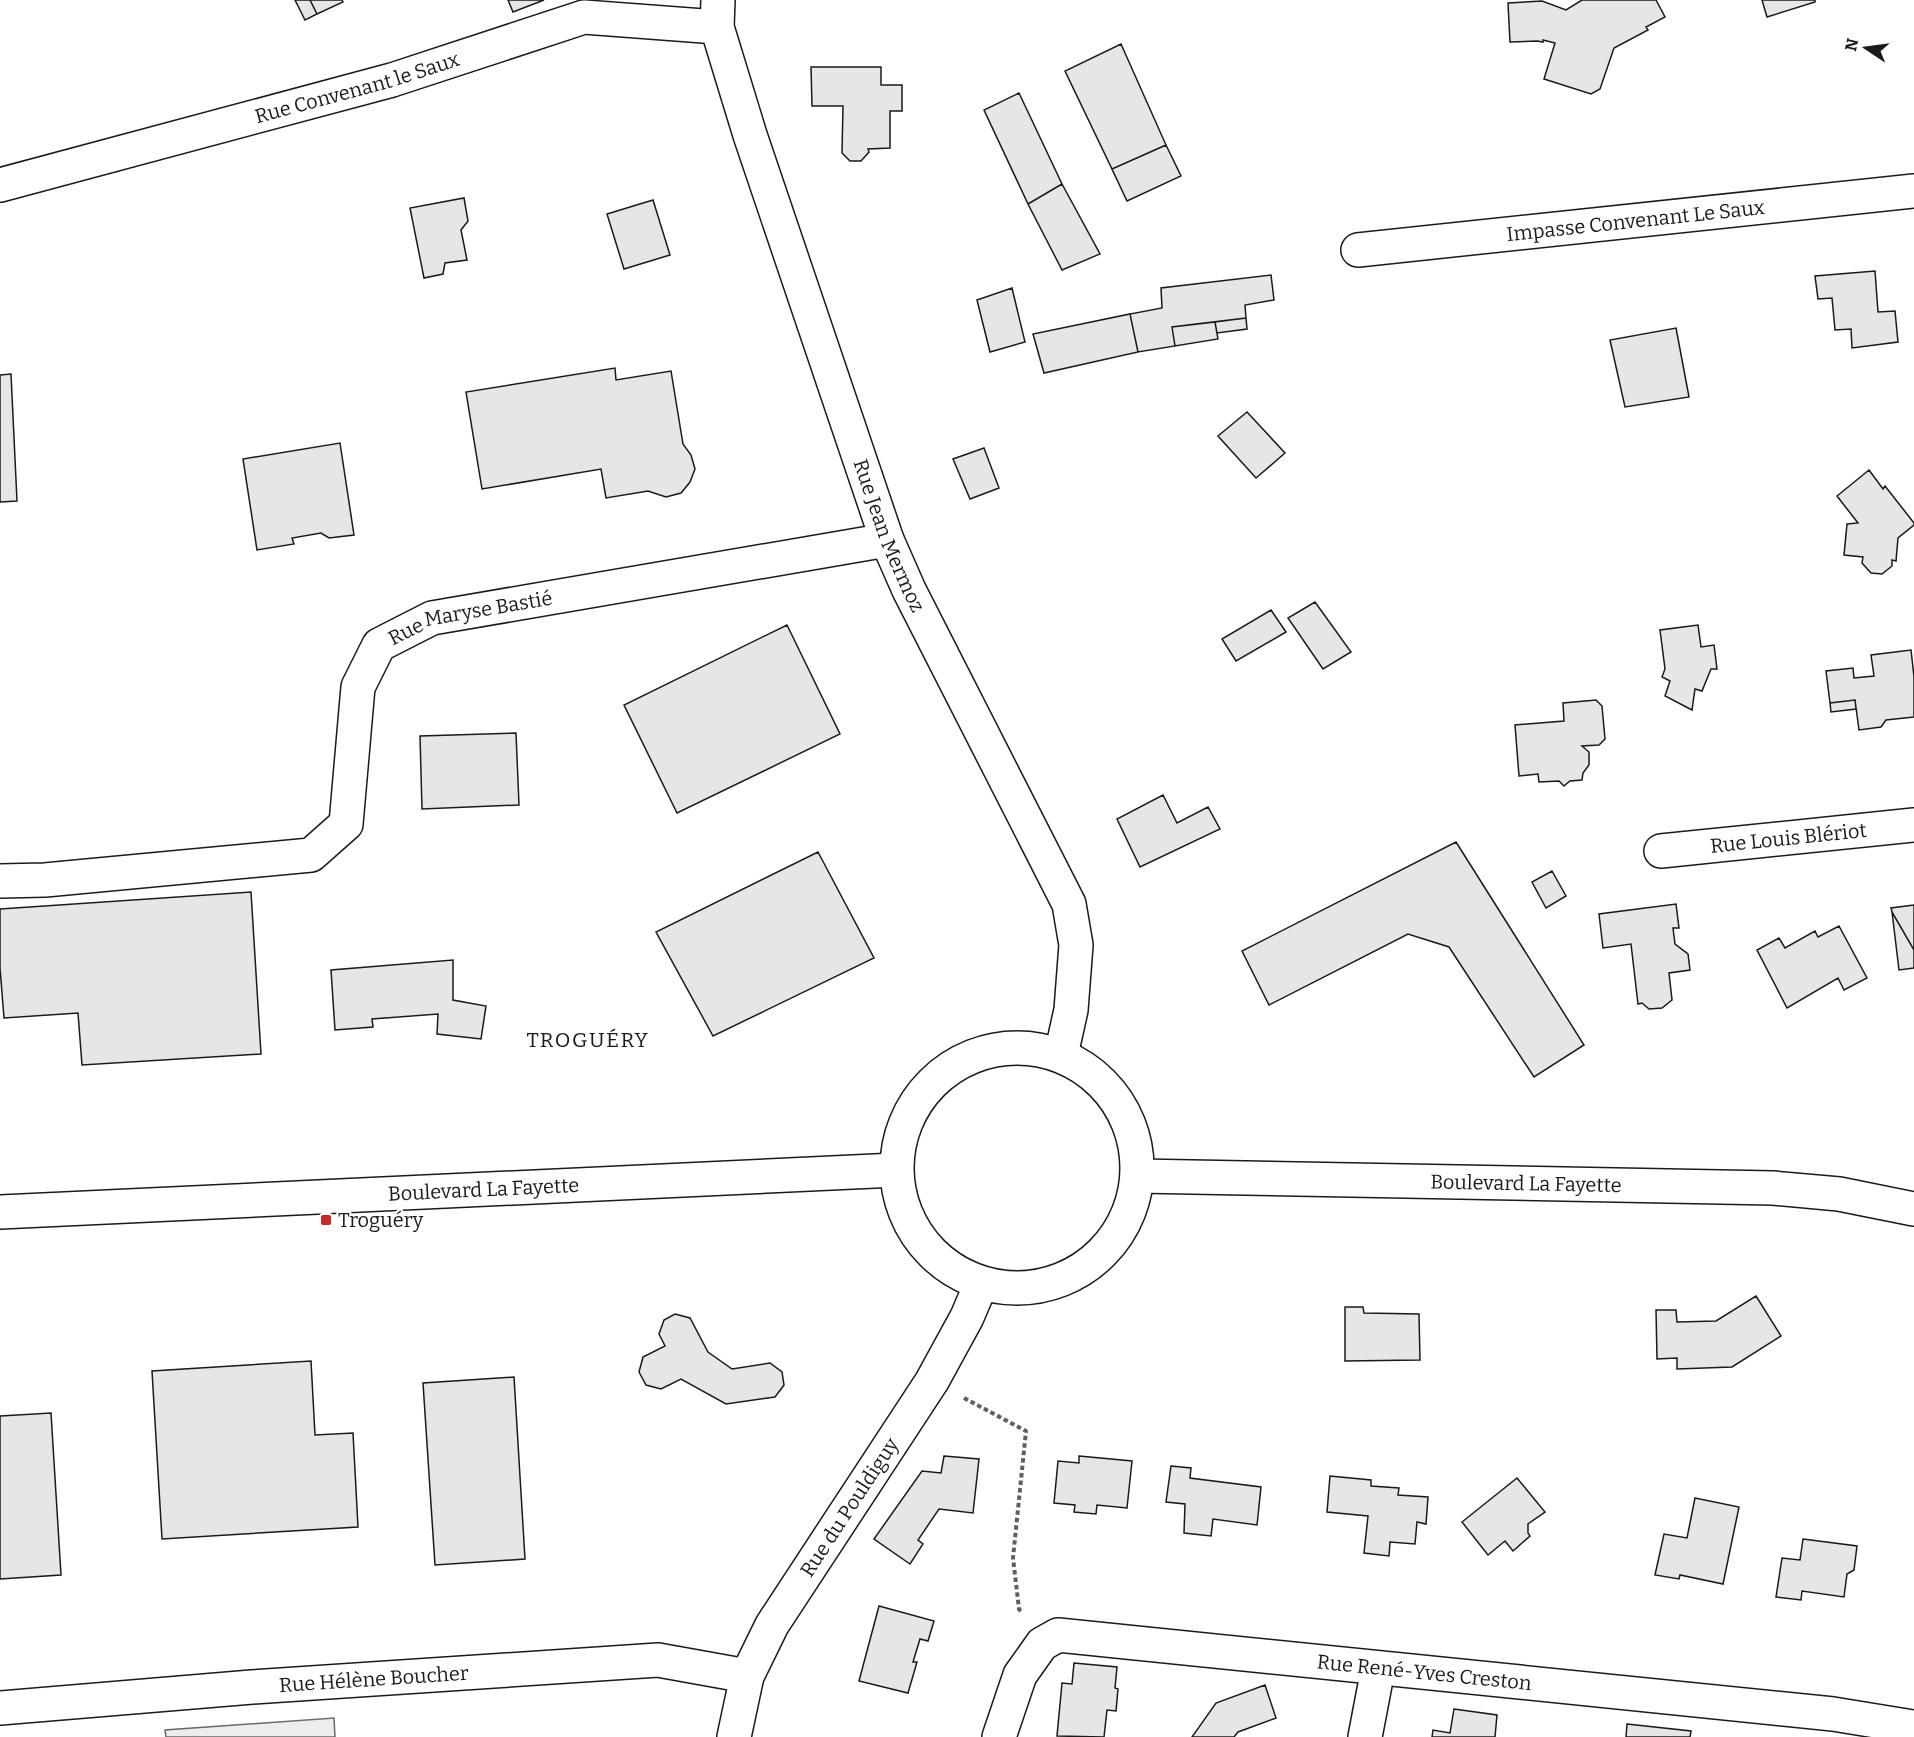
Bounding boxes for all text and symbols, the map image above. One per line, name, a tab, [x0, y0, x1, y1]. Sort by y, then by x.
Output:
north arrow	[1836, 18, 1896, 78]
text: N	[1841, 37, 1863, 53]
street label: Rue Convenant le Saux	[252, 47, 462, 128]
street label: Impasse Convenant Le Saux	[1505, 195, 1766, 246]
street label: Rue Jean Mermoz	[848, 456, 930, 616]
street label: Rue Maryse Bastié	[384, 586, 554, 650]
street label: Rue Louis Blériot	[1709, 818, 1868, 858]
district label: TROGUÉRY	[526, 1027, 650, 1053]
street label: Boulevard La Fayette	[1430, 1170, 1622, 1197]
street label: Boulevard La Fayette	[387, 1173, 580, 1206]
place label: Troguéry	[338, 1208, 424, 1232]
marker: Troguéry	[319, 1213, 333, 1227]
street label: Rue du Pouldiguy	[795, 1433, 904, 1581]
street label: Rue René-Yves Creston	[1316, 1649, 1533, 1695]
street label: Rue Hélène Boucher	[278, 1661, 470, 1697]

